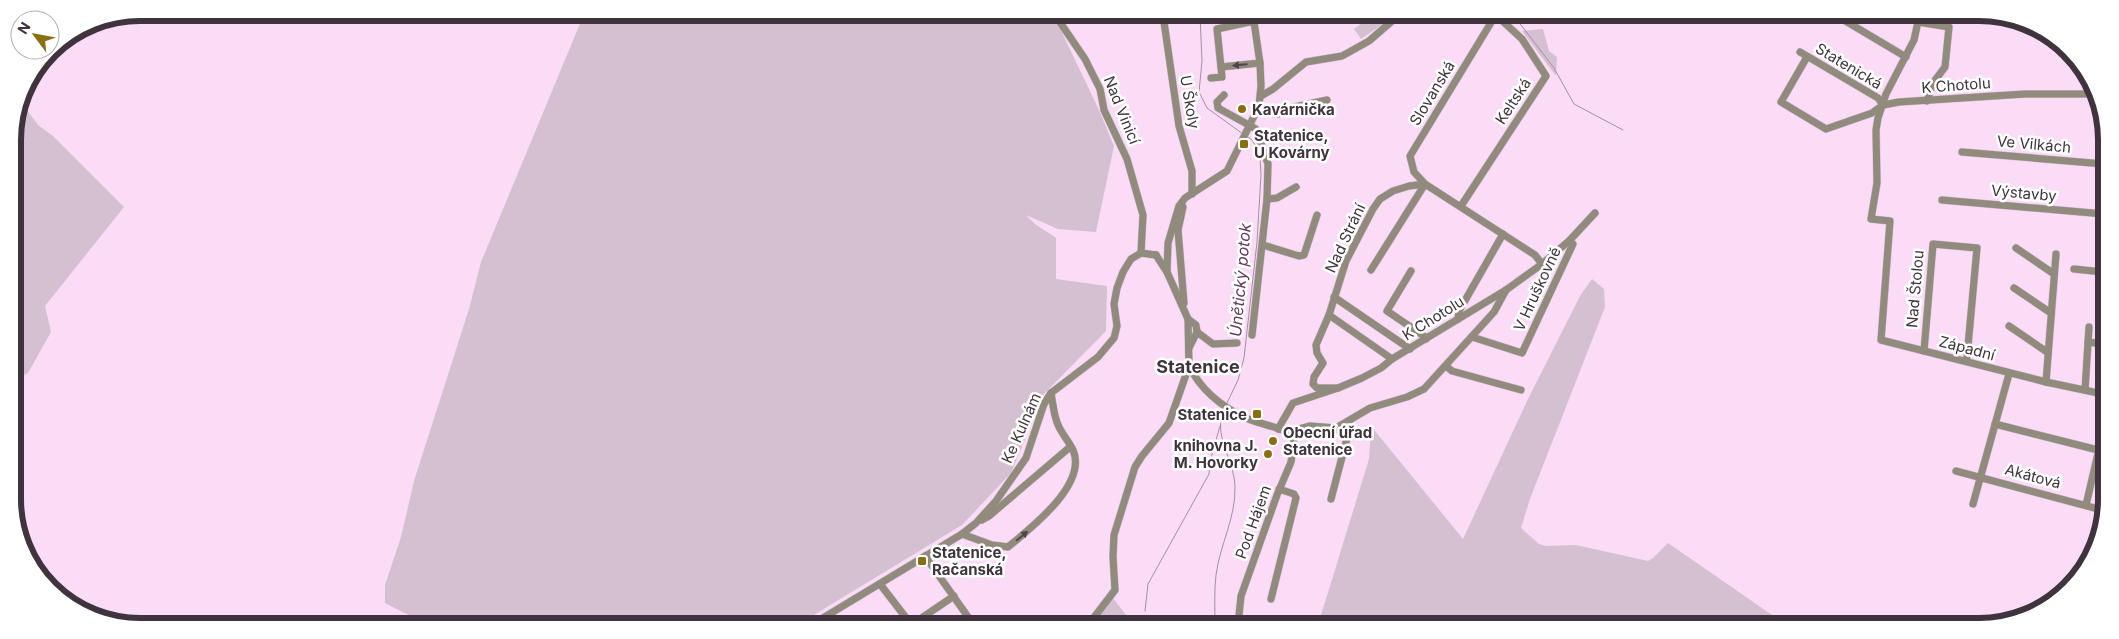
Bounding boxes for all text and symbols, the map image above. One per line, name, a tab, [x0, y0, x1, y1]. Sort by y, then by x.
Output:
north arrow	[10, 10, 60, 60]
text: N	[14, 19, 34, 37]
street label: Statenická	[1812, 39, 1886, 93]
street label: Slovanská	[1405, 57, 1459, 129]
one-way arrow	[1232, 62, 1248, 70]
street label: Nad Vinicí	[1100, 73, 1144, 147]
street label: K Chotolu	[1921, 73, 1991, 97]
street label: U Školy	[1176, 74, 1204, 131]
street label: Keltská	[1491, 74, 1535, 128]
place label: Kavárnička	[1252, 100, 1335, 119]
marker: Kavárnička	[1236, 103, 1248, 115]
place label: Statenice, U Kovárny	[1254, 126, 1330, 162]
street label: Ve Vilkách	[1996, 131, 2072, 157]
marker: Statenice, U Kovárny	[1238, 138, 1250, 150]
street label: Výstavby	[1990, 181, 2058, 205]
street label: Nad Strání	[1321, 200, 1369, 276]
water label: Únětický potok	[1225, 222, 1255, 338]
street label: V Hruškovně	[1509, 244, 1565, 334]
street label: Nad Štolou	[1902, 249, 1928, 329]
street label: K Chotolu	[1399, 292, 1467, 344]
street label: Západní	[1937, 331, 1997, 365]
district label: Statenice	[1156, 356, 1240, 377]
street label: Ke Kulnám	[997, 390, 1045, 466]
place label: Statenice	[1177, 405, 1247, 424]
marker: Statenice	[1251, 408, 1263, 420]
place label: Obecní úřad Statenice	[1283, 423, 1372, 459]
marker: Obecní úřad Statenice	[1267, 435, 1279, 447]
place label: knihovna J. M. Hovorky	[1174, 436, 1258, 472]
marker: knihovna J. M. Hovorky	[1262, 448, 1274, 460]
street label: Akátová	[2003, 459, 2063, 493]
street label: Pod Hájem	[1231, 483, 1275, 561]
one-way arrow	[1015, 530, 1027, 542]
place label: Statenice, Račanská	[932, 543, 1007, 579]
marker: Statenice, Račanská	[916, 555, 928, 567]

